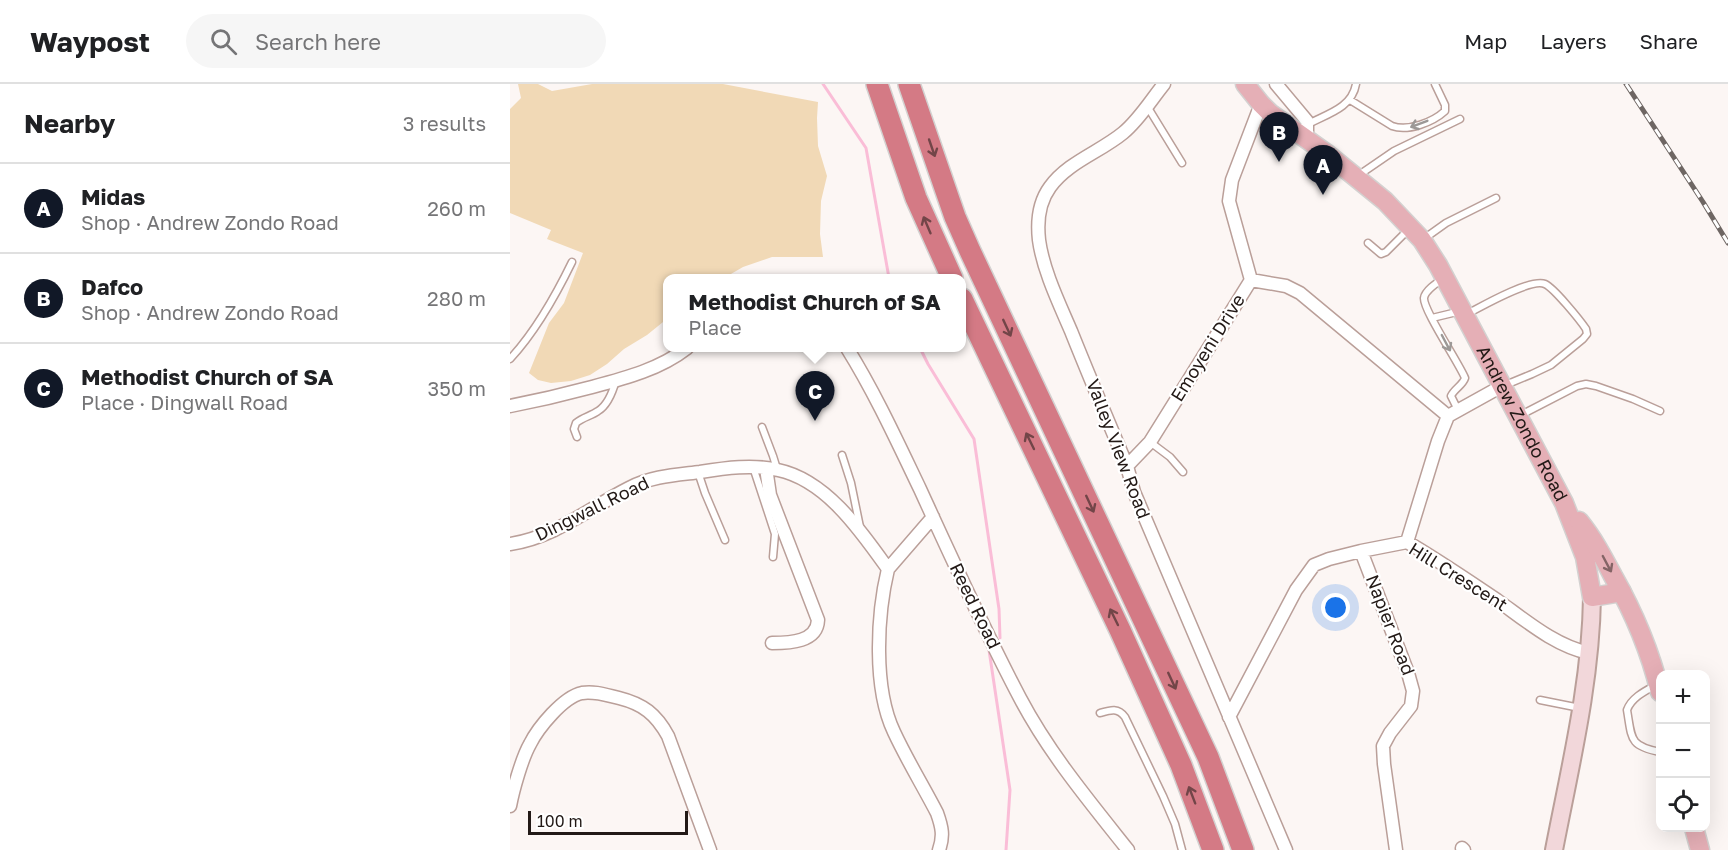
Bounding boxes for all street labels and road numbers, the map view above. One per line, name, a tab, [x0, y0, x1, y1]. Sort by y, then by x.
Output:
street label: Emoyeni Drive	[1165, 290, 1249, 405]
street label: Andrew Zondo Road	[1473, 341, 1573, 505]
street label: Valley View Road	[1082, 376, 1156, 521]
street label: Dingwall Road	[531, 471, 652, 545]
street label: Hill Crescent	[1405, 537, 1512, 615]
street label: Reed Road	[946, 559, 1006, 652]
street label: Napier Road	[1362, 571, 1420, 678]

